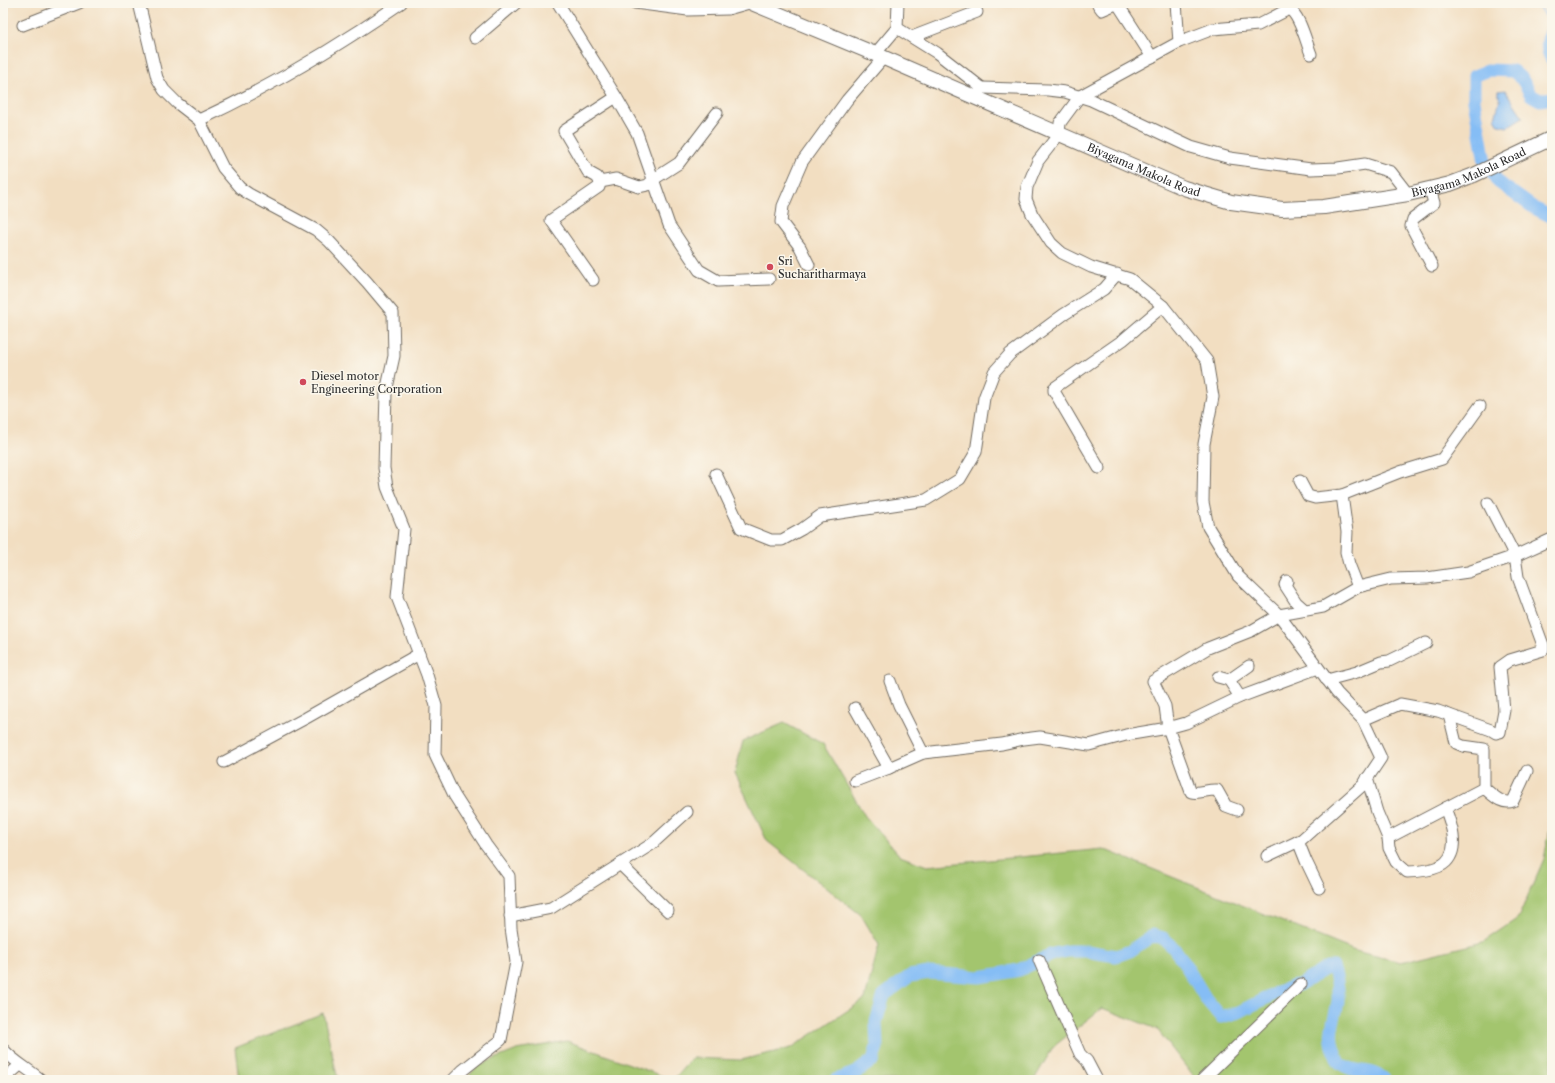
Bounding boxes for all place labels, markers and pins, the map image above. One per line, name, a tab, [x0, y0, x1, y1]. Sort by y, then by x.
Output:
place label: Sri Sucharitharmaya	[778, 254, 867, 281]
marker: Sri Sucharitharmaya	[765, 262, 775, 272]
place label: Diesel motor Engineering Corporation	[311, 369, 442, 396]
marker: Diesel motor Engineering Corporation	[298, 377, 308, 387]

